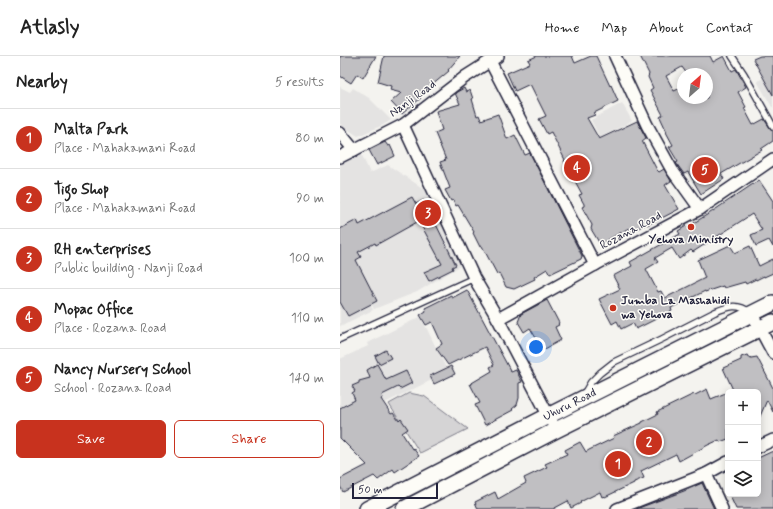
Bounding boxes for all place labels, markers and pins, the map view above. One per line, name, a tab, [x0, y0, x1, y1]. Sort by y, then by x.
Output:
pin: 4	[564, 153, 590, 183]
pin: 5	[692, 155, 718, 185]
pin: 3	[415, 198, 441, 228]
marker: Yehova Ministry	[686, 222, 696, 232]
place label: Yehova Ministry	[649, 232, 733, 248]
place label: Jumba La Mashahidi wa Yehova	[621, 293, 730, 323]
marker: Jumba La Mashahidi wa Yehova	[608, 303, 618, 313]
pin: 2	[636, 427, 662, 457]
pin: 1	[605, 449, 631, 479]

